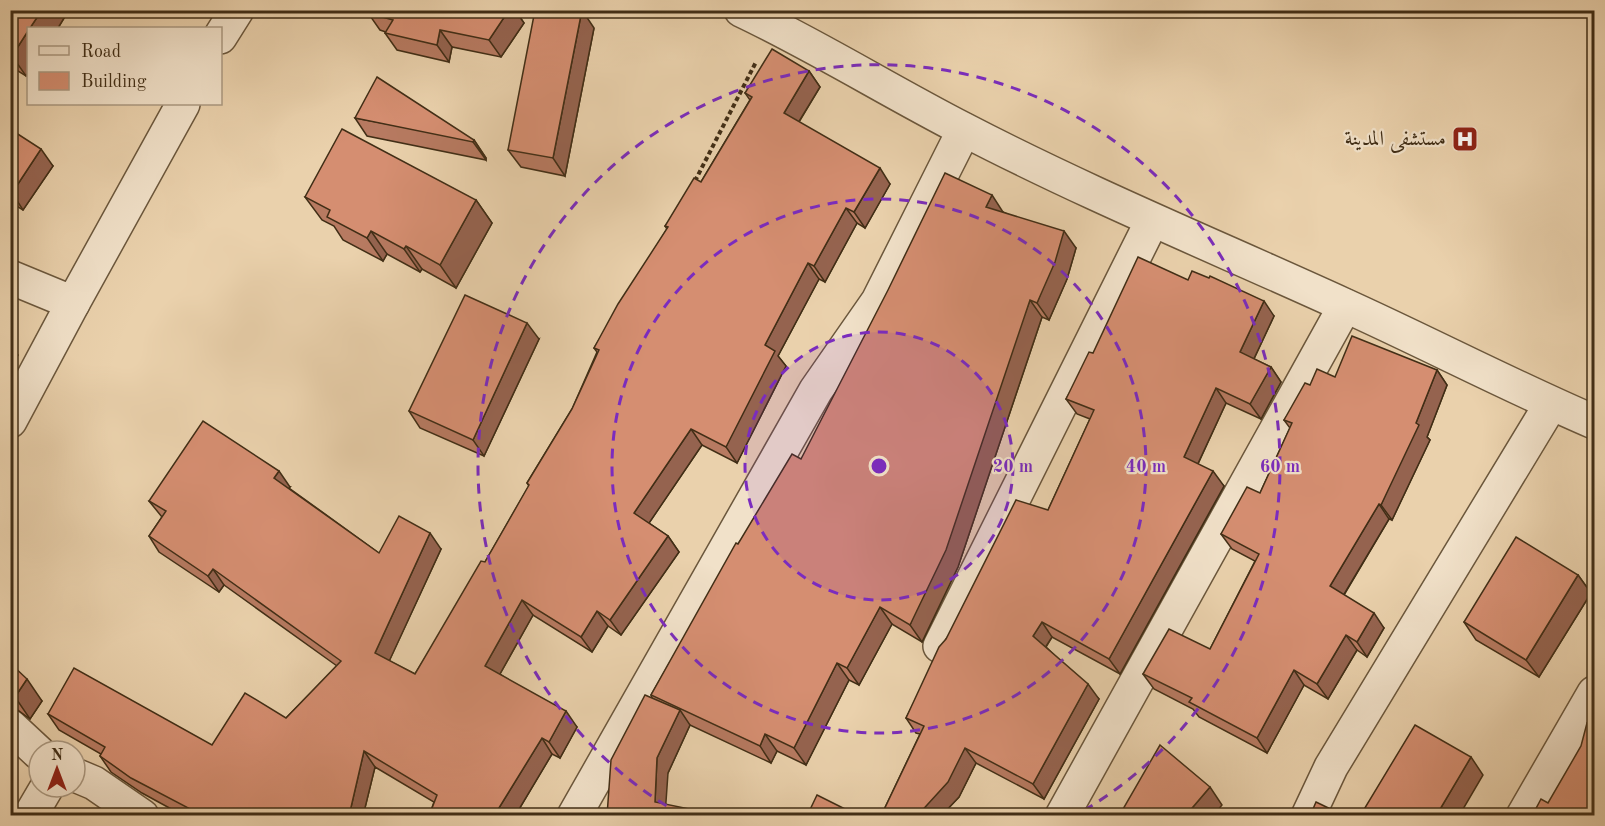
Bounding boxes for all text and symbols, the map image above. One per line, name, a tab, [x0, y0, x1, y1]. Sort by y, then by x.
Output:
legend	[27, 27, 222, 105]
text: Road	[81, 43, 121, 61]
text: Building	[81, 73, 147, 91]
hospital icon: مستشفى المدينة	[1450, 124, 1480, 154]
place label: مستشفى المدينة	[1344, 129, 1446, 153]
centre of rings	[869, 456, 889, 476]
text: 20 m	[993, 458, 1033, 476]
text: 40 m	[1126, 458, 1166, 476]
text: 60 m	[1260, 458, 1300, 476]
north arrow	[27, 739, 87, 799]
text: N	[51, 748, 64, 764]

